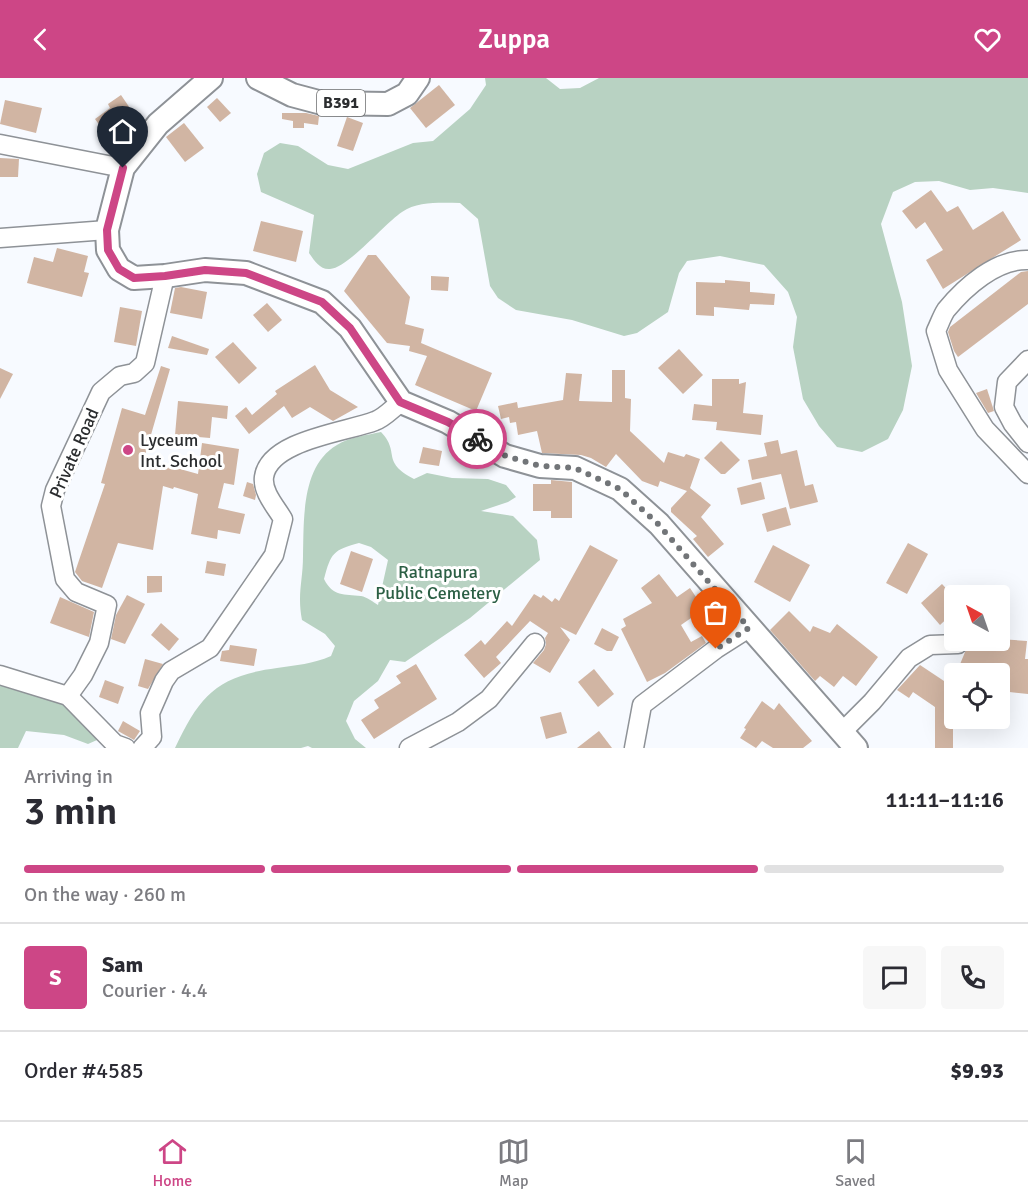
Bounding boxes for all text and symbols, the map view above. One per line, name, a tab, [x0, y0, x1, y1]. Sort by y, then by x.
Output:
icon: back	[24, 23, 57, 56]
text: Zuppa	[478, 23, 550, 56]
icon: heart	[971, 23, 1004, 56]
road number: B391	[317, 90, 365, 116]
pin	[97, 106, 148, 168]
icon: home	[106, 115, 139, 148]
street label: Private Road	[44, 405, 104, 501]
courier	[447, 409, 507, 469]
icon: bike	[461, 423, 494, 456]
place label: Lyceum Int. School	[140, 429, 222, 472]
marker: Lyceum Int. School	[121, 443, 135, 457]
park label: Ratnapura Public Cemetery	[375, 561, 501, 604]
north arrow	[944, 585, 1010, 651]
map controls	[944, 585, 1010, 729]
pin	[690, 587, 741, 649]
icon: bag	[699, 596, 732, 629]
button: locate	[944, 663, 1010, 729]
text: Arriving in	[24, 764, 113, 789]
text: 11:11–11:16	[886, 786, 1004, 813]
text: 3 min	[24, 787, 117, 835]
text: On the way · 260 m	[24, 882, 186, 907]
button: chat	[863, 946, 926, 1009]
button: phone	[941, 946, 1004, 1009]
text: Sam	[102, 951, 143, 978]
text: S	[49, 964, 62, 991]
text: Courier · 4.4	[102, 978, 208, 1003]
text: Order #4585	[24, 1057, 144, 1084]
text: $9.93	[950, 1057, 1004, 1084]
tab: Home	[152, 1135, 192, 1191]
tab: Map	[497, 1135, 530, 1191]
tab: Saved	[835, 1135, 876, 1191]

